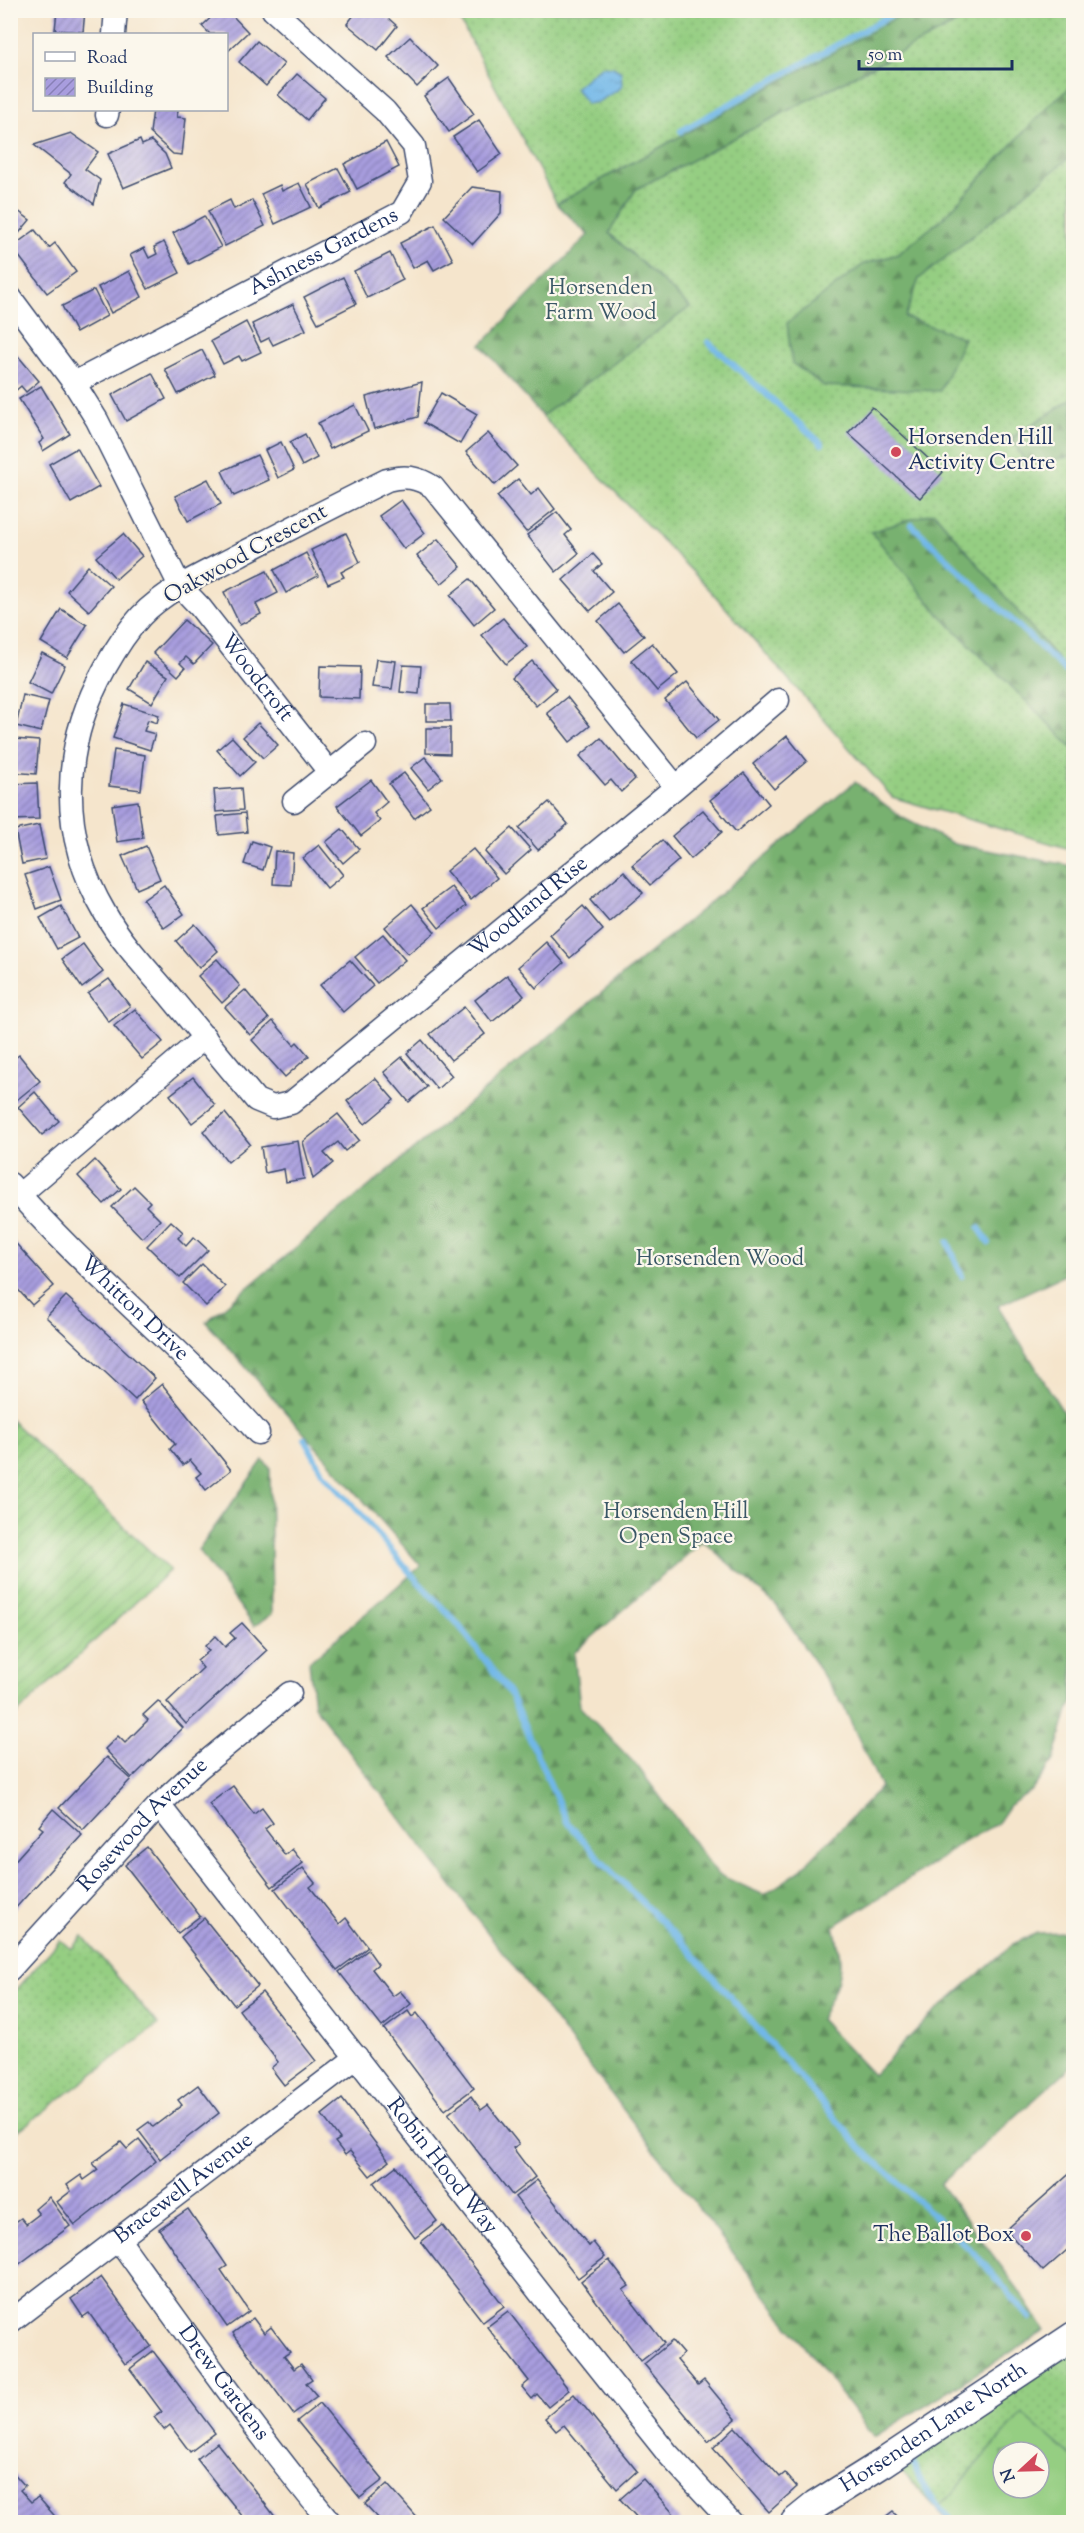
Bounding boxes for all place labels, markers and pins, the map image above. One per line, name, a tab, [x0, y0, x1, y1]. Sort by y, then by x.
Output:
place label: Horsenden Hill Activity Centre	[908, 423, 1055, 480]
marker: Horsenden Hill Activity Centre	[889, 445, 903, 459]
place label: The Ballot Box	[873, 2220, 1014, 2252]
marker: The Ballot Box	[1019, 2229, 1033, 2243]

